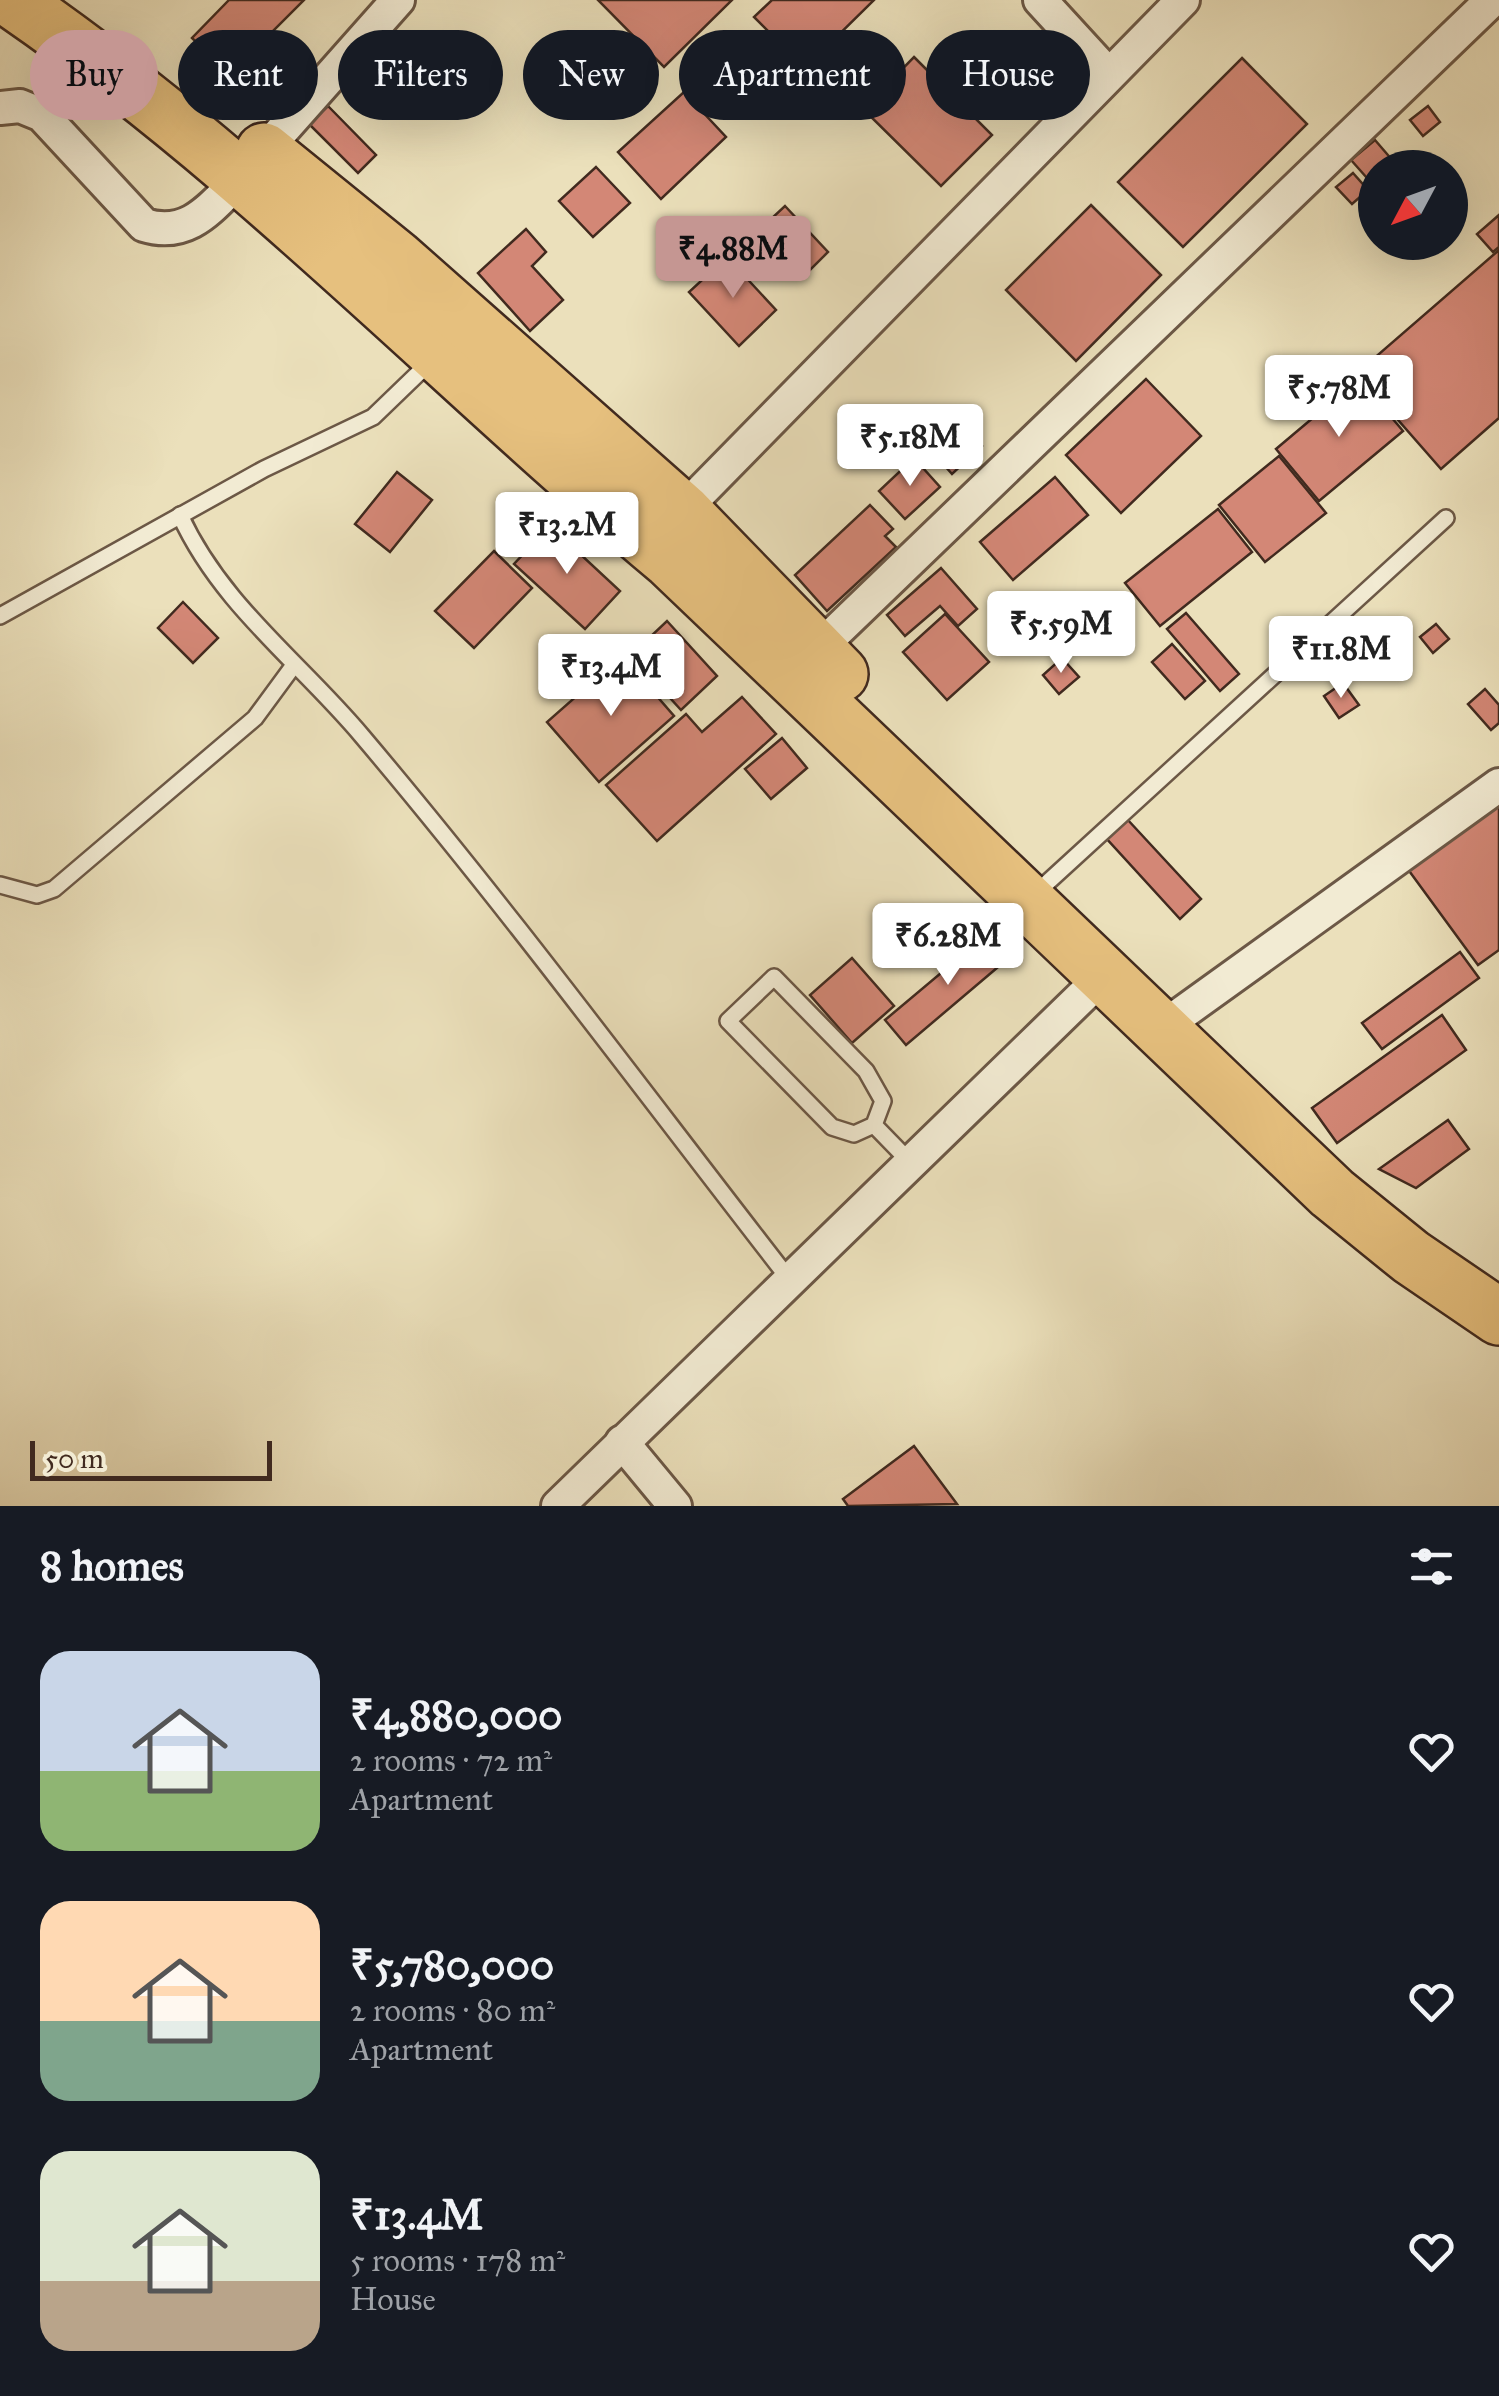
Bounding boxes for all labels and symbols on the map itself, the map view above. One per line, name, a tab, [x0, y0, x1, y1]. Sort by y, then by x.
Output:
north arrow	[1358, 150, 1468, 260]
pin: ₹4.88M	[652, 216, 814, 301]
pin: ₹5.78M	[1258, 355, 1420, 440]
pin: ₹5.18M	[829, 404, 991, 489]
pin: ₹13.2M	[486, 492, 648, 577]
pin: ₹5.59M	[980, 591, 1142, 676]
pin: ₹11.8M	[1260, 616, 1422, 701]
pin: ₹13.4M	[530, 634, 692, 719]
pin: ₹6.28M	[867, 903, 1029, 988]
scale bar	[30, 1436, 272, 1480]

